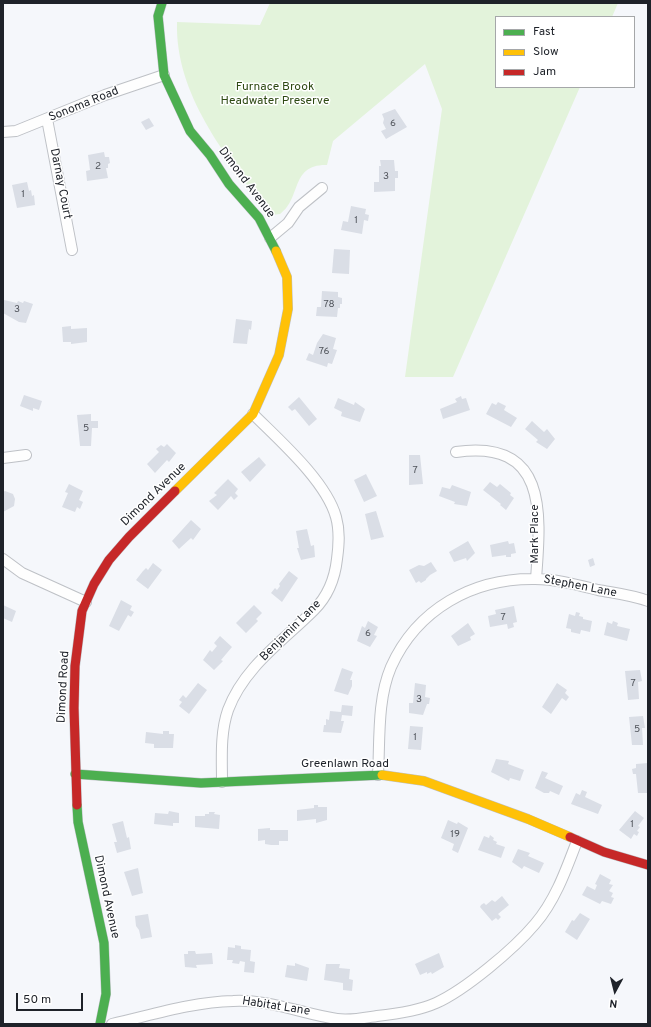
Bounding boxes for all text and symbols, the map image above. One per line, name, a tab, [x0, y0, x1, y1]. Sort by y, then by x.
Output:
legend	[495, 16, 635, 88]
text: Fast	[533, 24, 555, 40]
text: Slow	[533, 44, 559, 60]
text: Jam	[533, 64, 556, 80]
park label: Furnace Brook Headwater Preserve	[221, 81, 329, 109]
street label: Sonoma Road	[47, 84, 121, 126]
house number: 6	[390, 118, 396, 130]
street label: Dimond Avenue	[215, 145, 277, 221]
street label: Darnay Court	[46, 147, 74, 221]
house number: 2	[95, 161, 101, 173]
house number: 3	[383, 171, 389, 183]
house number: 1	[21, 189, 25, 201]
house number: 1	[354, 215, 358, 227]
house number: 78	[323, 299, 335, 311]
house number: 3	[14, 304, 20, 316]
house number: 76	[319, 346, 329, 358]
house number: 5	[83, 423, 89, 435]
street label: Dimond Avenue	[118, 460, 190, 530]
house number: 7	[412, 465, 418, 477]
street label: Mark Place	[529, 504, 543, 564]
street label: Stephen Lane	[542, 573, 618, 601]
street label: Benjamin Lane	[257, 597, 325, 665]
house number: 7	[500, 612, 506, 624]
house number: 6	[365, 628, 371, 640]
street label: Dimond Road	[55, 650, 73, 724]
house number: 7	[630, 678, 636, 690]
house number: 3	[416, 694, 422, 706]
house number: 5	[634, 724, 640, 736]
house number: 1	[413, 732, 417, 744]
street label: Greenlawn Road	[301, 758, 389, 772]
house number: 1	[630, 819, 634, 831]
house number: 19	[450, 829, 460, 841]
street label: Dimond Avenue	[90, 854, 122, 940]
north arrow	[595, 971, 635, 1011]
scale bar	[18, 985, 85, 1011]
text: 50 m	[23, 992, 51, 1008]
street label: Habitat Lane	[241, 995, 311, 1019]
text: N	[609, 995, 618, 1010]

